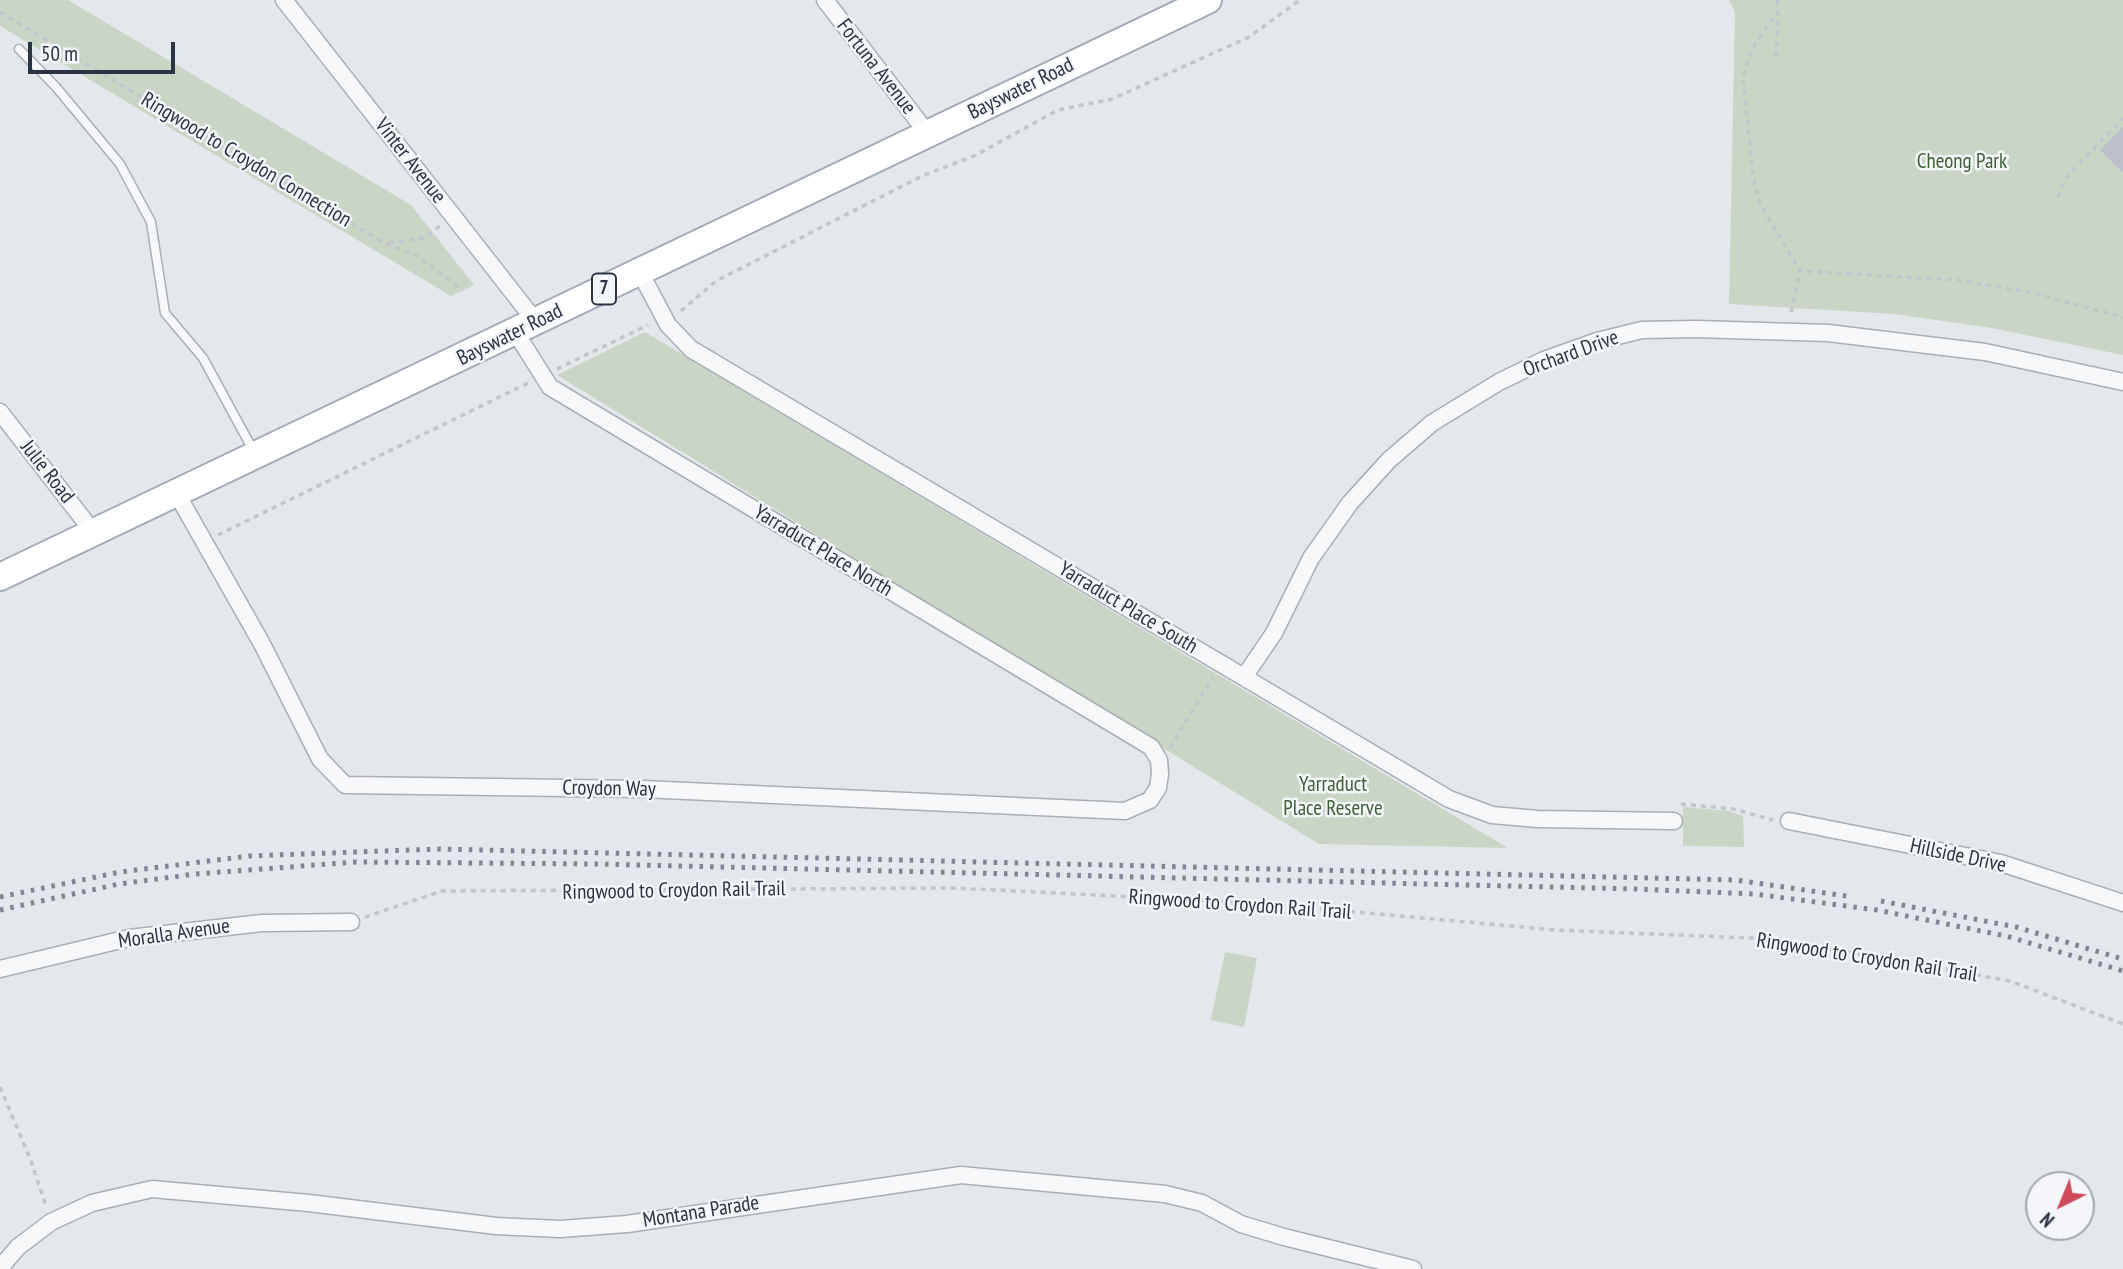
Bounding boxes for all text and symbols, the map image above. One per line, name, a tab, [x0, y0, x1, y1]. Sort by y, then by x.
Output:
street label: Fortuna Avenue	[831, 14, 921, 120]
scale bar	[32, 28, 178, 72]
text: 50 m	[41, 40, 78, 67]
street label: Bayswater Road	[964, 53, 1078, 125]
street label: Ringwood to Croydon Connection	[136, 87, 356, 233]
street label: Vinter Avenue	[369, 113, 451, 209]
park label: Cheong Park	[1917, 149, 2007, 175]
road number: 7	[592, 274, 616, 304]
street label: Bayswater Road	[453, 299, 567, 371]
street label: Orchard Drive	[1520, 325, 1622, 383]
street label: Julie Road	[15, 436, 79, 508]
street label: Yarraduct Place North	[749, 500, 897, 602]
street label: Yarraduct Place South	[1054, 557, 1202, 659]
park label: Yarraduct Place Reserve	[1283, 772, 1383, 822]
street label: Croydon Way	[562, 776, 656, 802]
street label: Hillside Drive	[1908, 834, 2008, 878]
street label: Ringwood to Croydon Rail Trail	[562, 876, 786, 906]
street label: Ringwood to Croydon Rail Trail	[1128, 885, 1352, 925]
street label: Moralla Avenue	[117, 914, 231, 954]
street label: Ringwood to Croydon Rail Trail	[1755, 928, 1979, 988]
north arrow	[2025, 1171, 2095, 1241]
street label: Montana Parade	[641, 1190, 761, 1234]
text: N	[2035, 1208, 2059, 1232]

